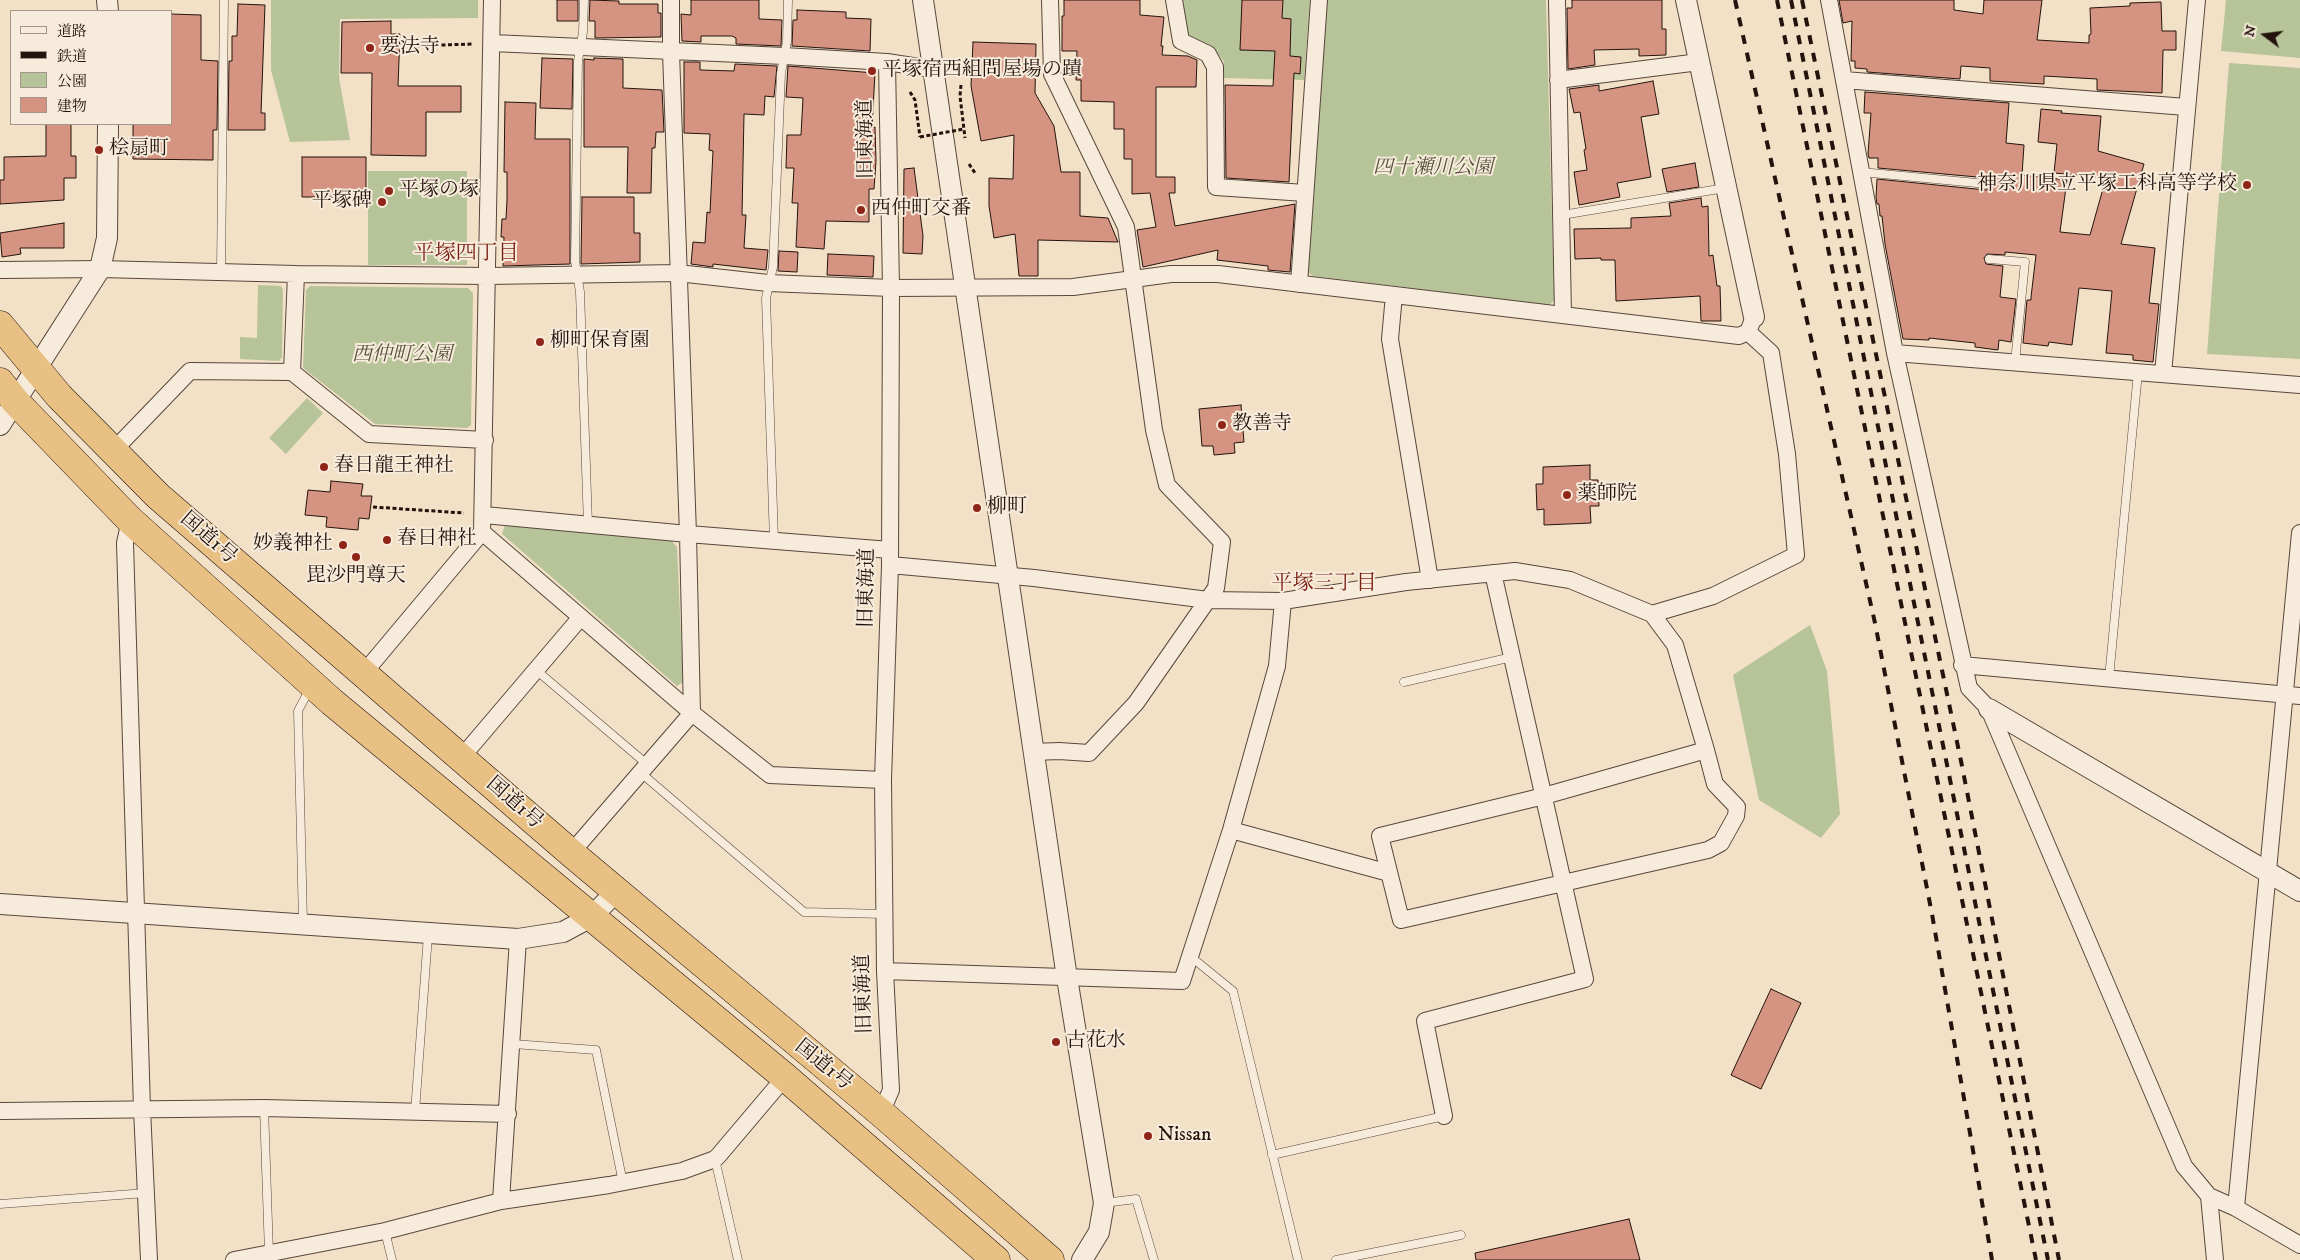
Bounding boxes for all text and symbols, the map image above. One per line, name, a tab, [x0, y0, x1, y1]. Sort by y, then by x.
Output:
legend	[10, 10, 172, 125]
north arrow	[2240, 10, 2290, 60]
text: 道路	[57, 22, 87, 41]
text: N	[2240, 23, 2261, 39]
place label: 要法寺	[380, 36, 440, 60]
marker: 要法寺	[364, 42, 376, 54]
text: 鉄道	[57, 47, 87, 66]
place label: 平塚宿西組問屋場の蹟	[882, 59, 1082, 83]
marker: 平塚宿西組問屋場の蹟	[866, 65, 878, 77]
text: 公園	[57, 72, 87, 91]
text: 建物	[57, 97, 87, 116]
street label: 旧東海道	[854, 99, 880, 179]
place label: 桧扇町	[109, 138, 169, 162]
marker: 桧扇町	[93, 144, 105, 156]
park label: 四十瀬川公園	[1373, 157, 1493, 181]
place label: 神奈川県立平塚工科高等学校	[1977, 173, 2237, 197]
place label: 平塚の塚	[399, 179, 479, 203]
marker: 神奈川県立平塚工科高等学校	[2241, 179, 2253, 191]
marker: 平塚の塚	[383, 185, 395, 197]
place label: 平塚碑	[312, 190, 372, 214]
marker: 平塚碑	[376, 196, 388, 208]
place label: 西仲町交番	[871, 198, 971, 222]
marker: 西仲町交番	[855, 204, 867, 216]
district label: 平塚四丁目	[414, 242, 518, 268]
place label: 柳町保育園	[550, 330, 650, 354]
marker: 柳町保育園	[534, 336, 546, 348]
park label: 西仲町公園	[352, 344, 452, 368]
place label: 教善寺	[1232, 413, 1292, 437]
marker: 教善寺	[1216, 419, 1228, 431]
place label: 春日龍王神社	[334, 455, 454, 479]
marker: 春日龍王神社	[318, 461, 330, 473]
place label: 薬師院	[1577, 483, 1637, 507]
marker: 薬師院	[1561, 489, 1573, 501]
place label: 柳町	[987, 496, 1027, 520]
marker: 柳町	[971, 502, 983, 514]
street label: 国道1号	[175, 508, 241, 570]
place label: 春日神社	[397, 528, 477, 552]
place label: 妙義神社	[253, 533, 333, 557]
marker: 春日神社	[381, 534, 393, 546]
marker: 妙義神社	[337, 539, 349, 551]
street label: 旧東海道	[855, 548, 881, 628]
marker: 毘沙門尊天	[350, 551, 362, 563]
place label: 毘沙門尊天	[306, 565, 406, 589]
district label: 平塚三丁目	[1272, 572, 1376, 598]
street label: 国道1号	[481, 773, 547, 835]
street label: 旧東海道	[852, 954, 878, 1034]
place label: 古花水	[1066, 1030, 1126, 1054]
street label: 国道1号	[789, 1035, 857, 1097]
marker: 古花水	[1050, 1036, 1062, 1048]
place label: Nissan	[1158, 1124, 1211, 1148]
marker: Nissan	[1142, 1130, 1154, 1142]

